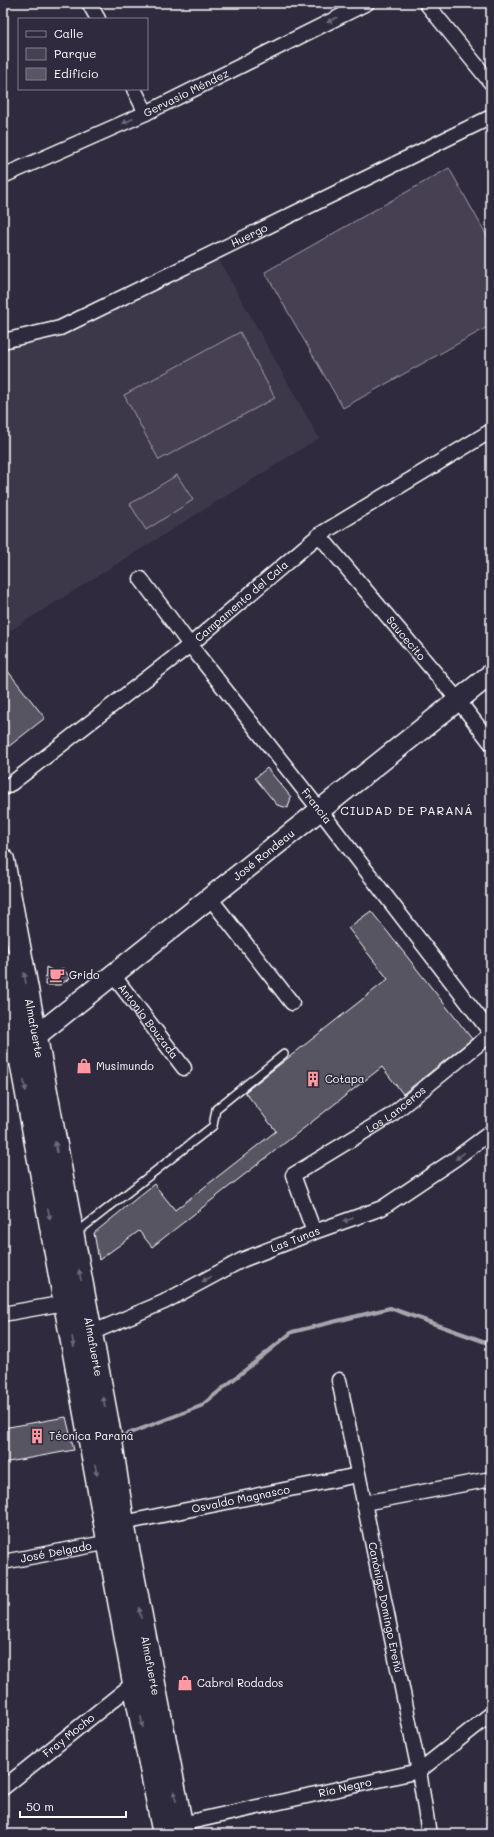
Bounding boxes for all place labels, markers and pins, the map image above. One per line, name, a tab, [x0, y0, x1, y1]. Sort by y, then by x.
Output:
cafe icon: Grido	[48, 966, 66, 984]
place label: Grido	[69, 967, 100, 982]
shop icon: Musimundo	[75, 1057, 93, 1075]
place label: Musimundo	[96, 1058, 154, 1073]
building icon: Cotapa	[304, 1070, 322, 1088]
place label: Cotapa	[325, 1071, 365, 1086]
building icon: Técnica Paraná	[28, 1427, 46, 1445]
place label: Técnica Paraná	[49, 1428, 134, 1443]
shop icon: Cabrol Rodados	[176, 1674, 194, 1692]
place label: Cabrol Rodados	[197, 1675, 283, 1690]

